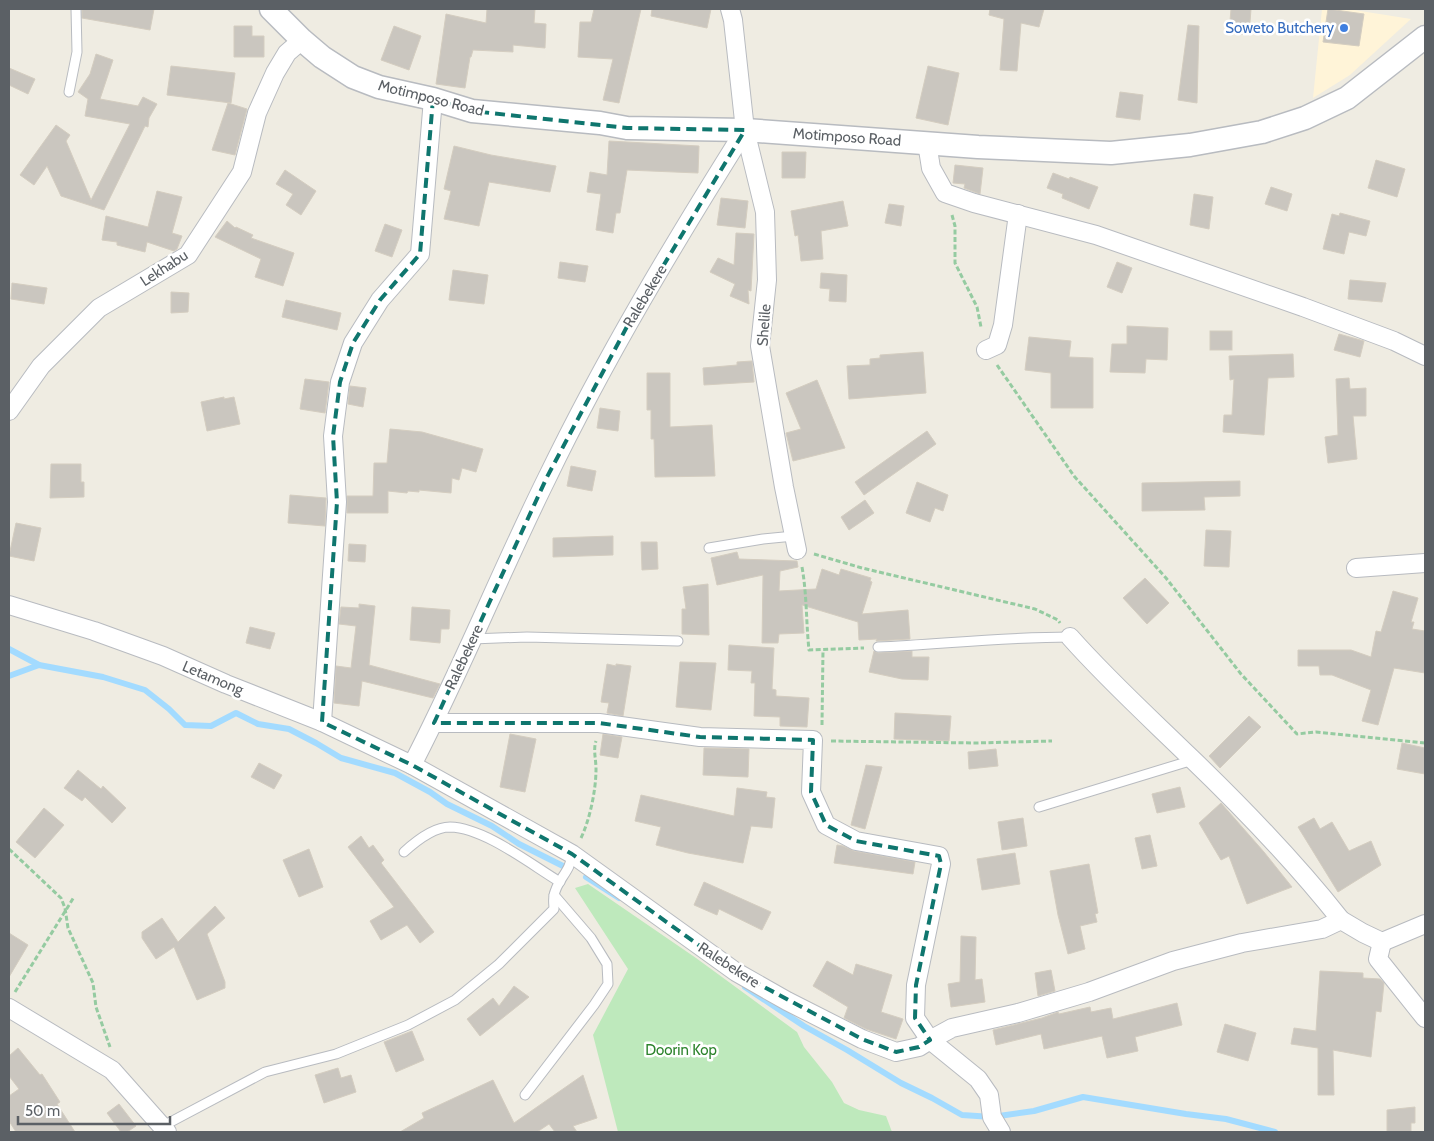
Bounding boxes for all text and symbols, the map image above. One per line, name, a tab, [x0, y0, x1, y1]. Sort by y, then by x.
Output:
place label: Soweto Butchery	[1225, 19, 1334, 37]
marker: Soweto Butchery	[1338, 22, 1350, 34]
street label: Motimposo Road	[376, 76, 486, 120]
street label: Motimposo Road	[792, 124, 902, 150]
street label: Lekhabu	[137, 246, 191, 290]
street label: Ralebekere	[619, 261, 671, 330]
street label: Shelile	[754, 303, 774, 347]
street label: Ralebekere	[441, 621, 487, 692]
street label: Letamong	[180, 657, 247, 699]
street label: Ralebekere	[695, 938, 763, 992]
park label: Doorin Kop	[645, 1041, 717, 1059]
scale bar	[18, 1094, 170, 1126]
text: 50 m	[25, 1102, 60, 1120]

